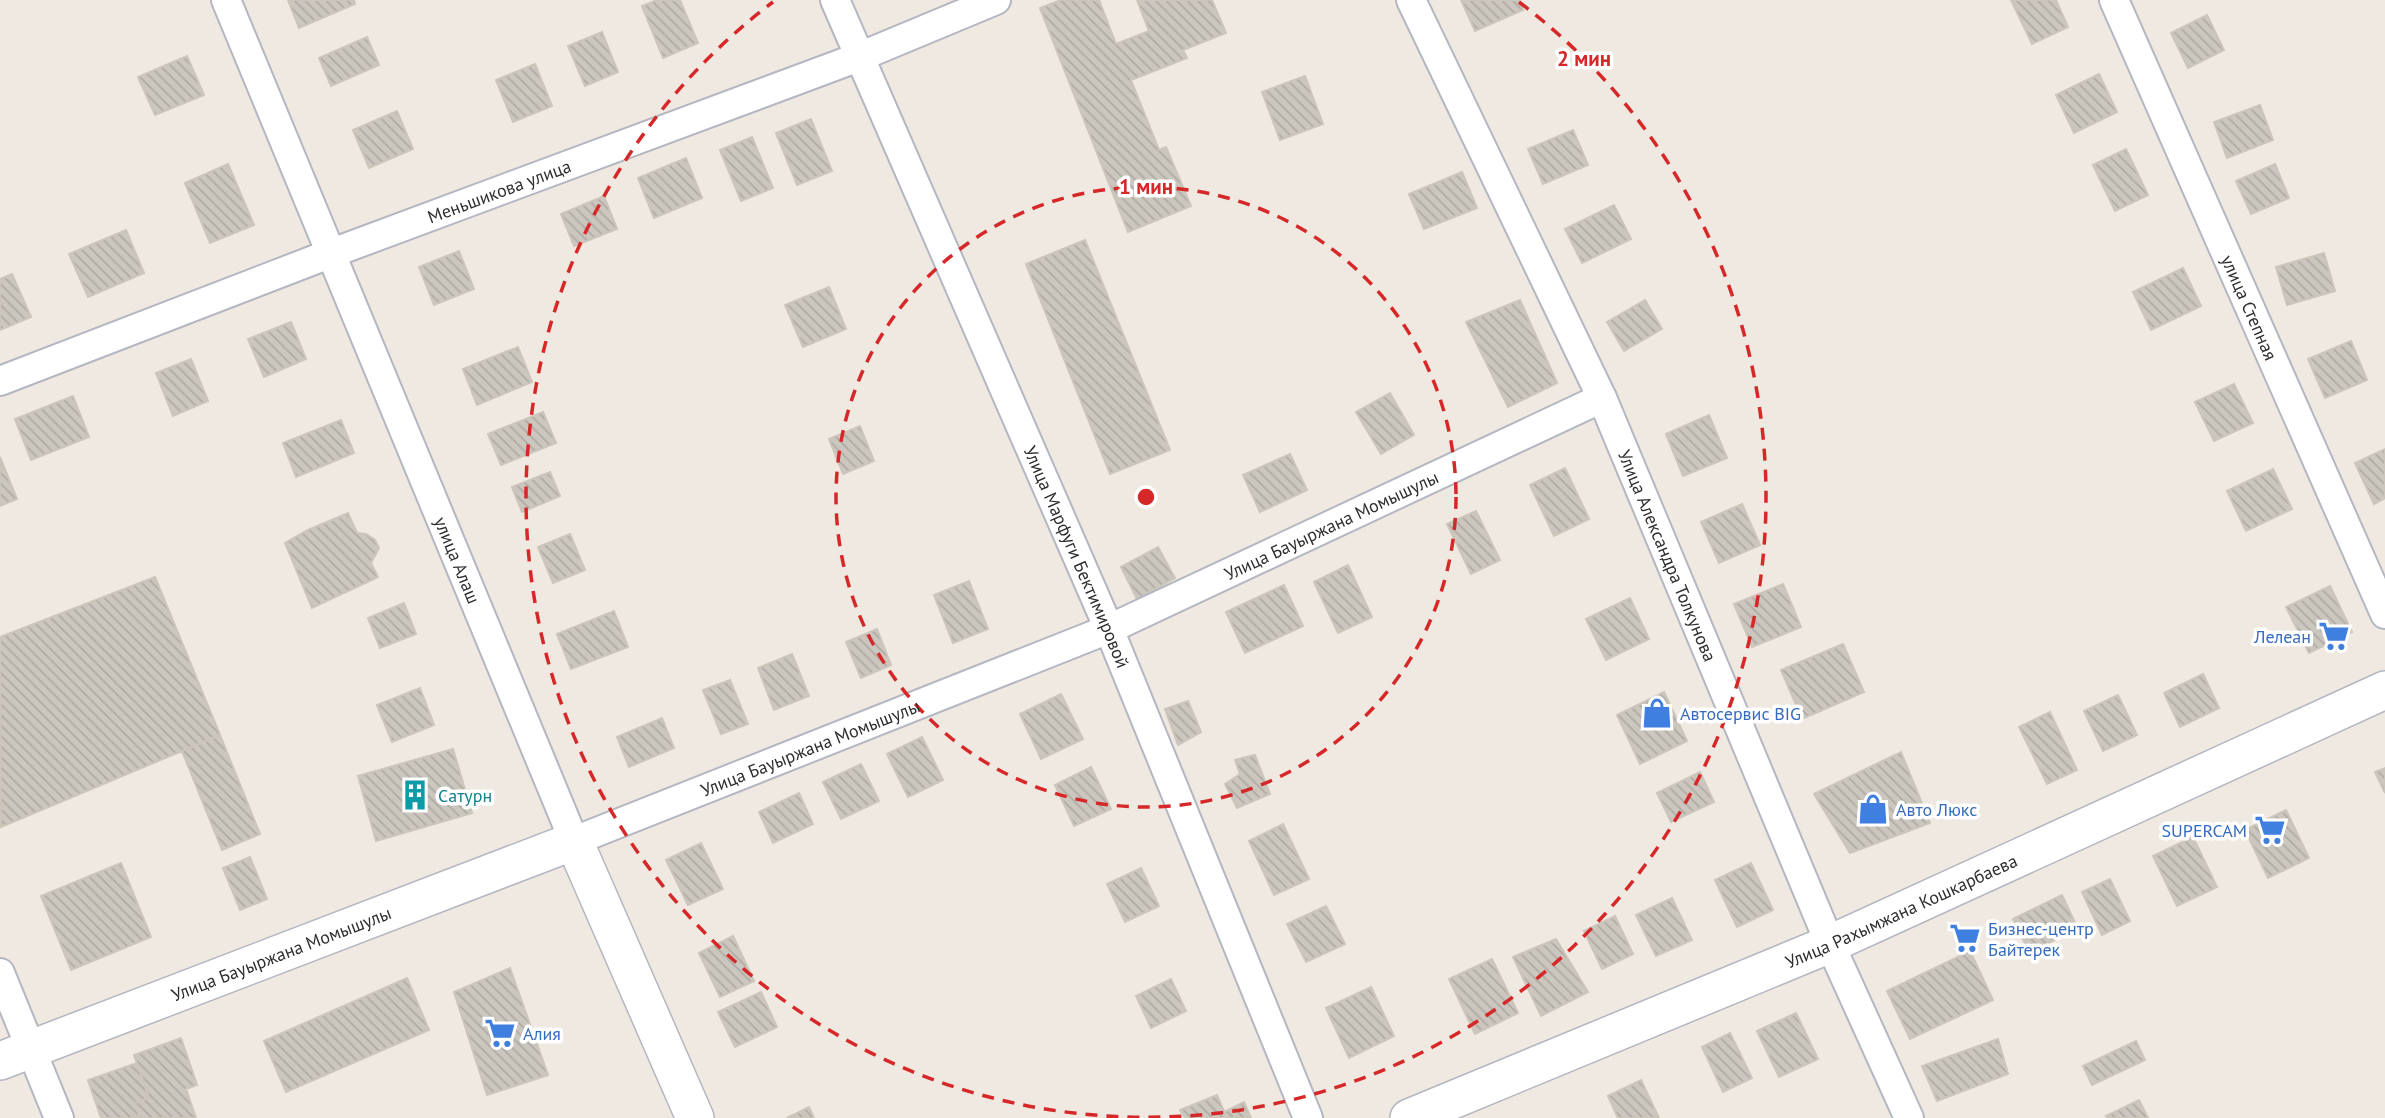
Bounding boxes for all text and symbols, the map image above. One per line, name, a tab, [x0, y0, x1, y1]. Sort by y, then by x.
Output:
text: 2 мин	[1557, 45, 1611, 72]
street label: Меньшикова улица	[424, 154, 574, 228]
text: 1 мин	[1119, 173, 1173, 200]
street label: улица Степная	[2216, 251, 2283, 364]
street label: Улица Марфуги Бектимировой	[1019, 442, 1135, 671]
street label: Улица Александра Толкунова	[1613, 446, 1722, 665]
street label: Улица Бауыржана Момышулы	[1221, 465, 1442, 585]
centre of rings	[1134, 485, 1158, 509]
street label: улица Алаш	[430, 513, 486, 607]
supermarket icon: Лелеан	[2317, 619, 2351, 653]
place label: Лелеан	[2253, 625, 2311, 648]
street label: Улица Бауыржана Момышулы	[697, 694, 923, 801]
shop icon: Автосервис BIG	[1640, 696, 1674, 730]
place label: Автосервис BIG	[1680, 702, 1801, 725]
building icon: Сатурн	[398, 778, 432, 812]
place label: Сатурн	[438, 784, 492, 807]
shop icon: Авто Люкс	[1856, 792, 1890, 826]
place label: Авто Люкс	[1896, 798, 1977, 821]
supermarket icon: SUPERCAM	[2253, 813, 2287, 847]
place label: SUPERCAM	[2162, 819, 2247, 842]
street label: Улица Рахымжана Кошкарбаева	[1782, 848, 2021, 973]
street label: Улица Бауыржана Момышулы	[168, 901, 394, 1006]
place label: Бизнес-центр Байтерек	[1988, 917, 2094, 961]
supermarket icon: Бизнес-центр Байтерек	[1948, 921, 1982, 955]
supermarket icon: Алия	[483, 1016, 517, 1050]
place label: Алия	[523, 1022, 561, 1045]

